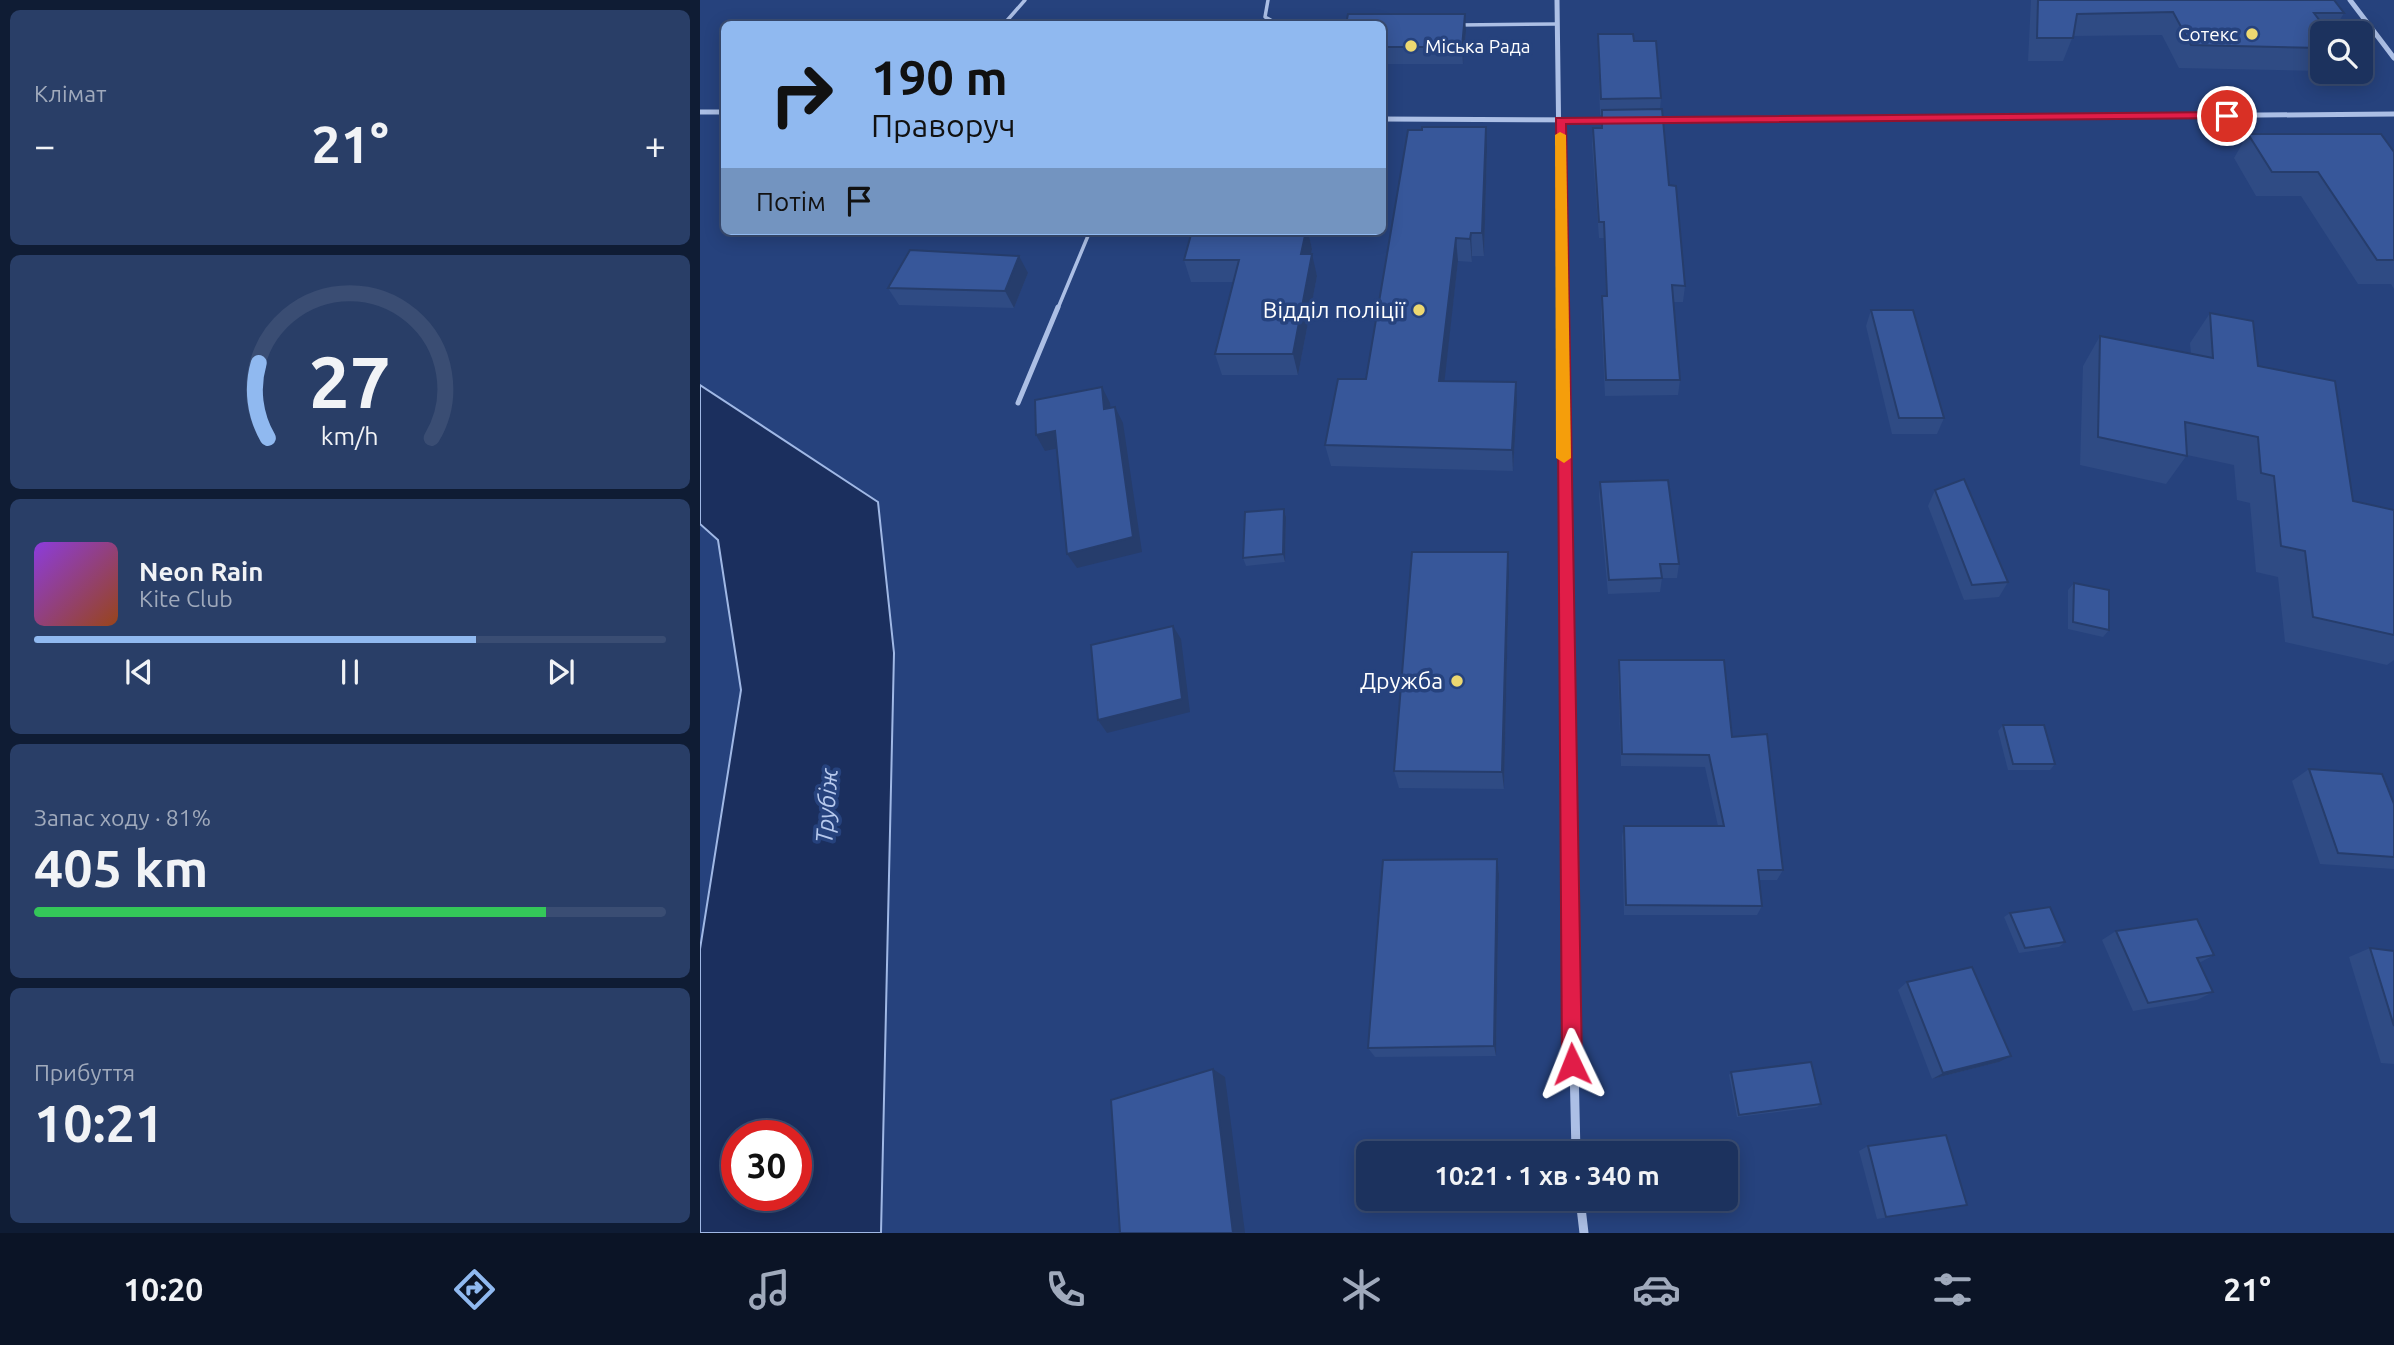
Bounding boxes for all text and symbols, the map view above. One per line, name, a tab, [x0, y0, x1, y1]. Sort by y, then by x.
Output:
map controls	[2310, 21, 2373, 84]
button: search	[2310, 21, 2373, 84]
place label: Сотекс	[2178, 23, 2238, 45]
marker: Сотекс	[2244, 26, 2260, 42]
place label: Міська Рада	[1425, 35, 1531, 57]
marker: Міська Рада	[1403, 38, 1419, 54]
icon: right	[756, 49, 847, 140]
text: 190 m	[871, 49, 1008, 104]
text: Клімат	[34, 81, 106, 106]
pin	[2197, 86, 2257, 146]
icon: arrive	[2208, 97, 2246, 135]
text: Праворуч	[871, 107, 1016, 143]
text: 21°	[311, 115, 389, 173]
text: −	[34, 124, 55, 166]
text: +	[645, 124, 666, 166]
icon: arrive	[840, 182, 878, 220]
text: Потім	[756, 187, 826, 216]
place label: Відділ поліції	[1263, 297, 1405, 322]
marker: Відділ поліції	[1411, 302, 1427, 318]
text: 27	[309, 340, 391, 422]
text: km/h	[321, 422, 379, 450]
text: Neon Rain	[139, 557, 264, 586]
text: Kite Club	[139, 586, 233, 611]
icon: previous	[120, 653, 158, 691]
icon: pause	[331, 653, 369, 691]
icon: next	[542, 653, 580, 691]
place label: Дружба	[1360, 668, 1443, 693]
marker: Дружба	[1449, 673, 1465, 689]
water label: Трубіж	[810, 767, 843, 844]
text: Запас ходу · 81%	[34, 805, 211, 830]
text: 405 km	[34, 839, 208, 897]
position arrow	[1535, 1027, 1609, 1101]
text: Прибуття	[34, 1060, 135, 1085]
text: 10:21	[34, 1094, 164, 1152]
speed limit sign: 30	[721, 1120, 812, 1211]
text: 10:21 · 1 хв · 340 m	[1434, 1161, 1660, 1190]
icon: directions	[450, 1265, 499, 1314]
icon: music	[745, 1265, 794, 1314]
icon: phone	[1041, 1265, 1090, 1314]
icon: climate	[1337, 1265, 1386, 1314]
icon: car	[1632, 1265, 1681, 1314]
icon: filters	[1928, 1265, 1977, 1314]
text: 10:20	[123, 1271, 203, 1307]
text: 21°	[2223, 1271, 2271, 1307]

